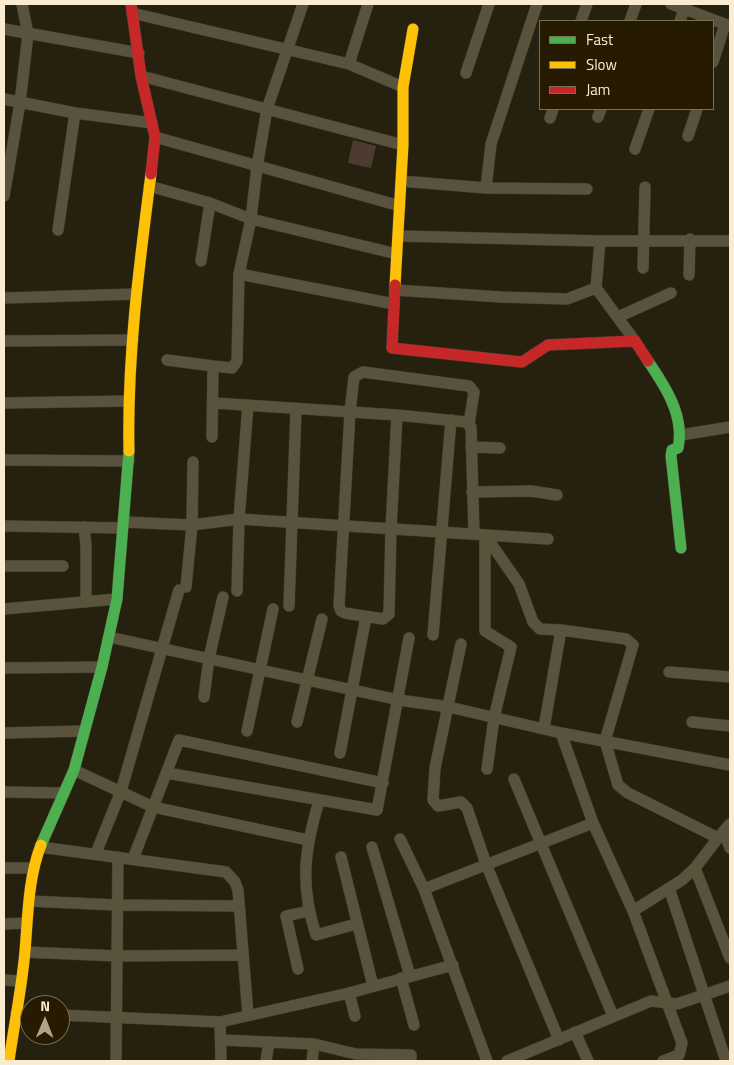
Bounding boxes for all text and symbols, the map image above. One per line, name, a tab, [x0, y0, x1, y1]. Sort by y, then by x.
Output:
legend	[539, 20, 714, 110]
text: Fast	[586, 28, 613, 51]
text: Slow	[586, 53, 617, 76]
text: Jam	[586, 78, 610, 101]
north arrow	[20, 995, 70, 1045]
text: N	[40, 995, 50, 1016]

